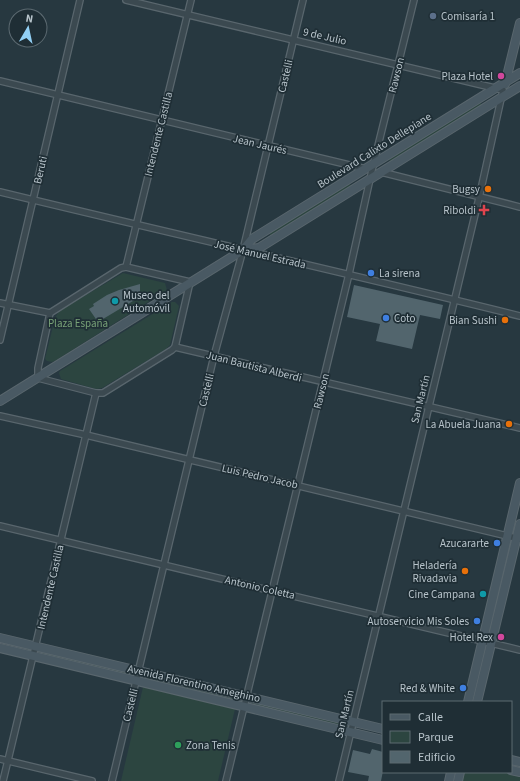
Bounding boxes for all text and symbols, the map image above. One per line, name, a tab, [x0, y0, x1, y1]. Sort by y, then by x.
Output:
north arrow	[8, 8, 48, 48]
place label: Comisaría 1	[441, 9, 495, 24]
text: N	[25, 11, 34, 27]
marker: Comisaría 1	[428, 11, 438, 21]
street label: 9 de Julio	[302, 24, 348, 49]
street label: Rawson	[385, 56, 408, 95]
street label: Castelli	[274, 58, 297, 94]
place label: Plaza Hotel	[441, 69, 493, 84]
marker: Plaza Hotel	[496, 71, 506, 81]
street label: Intendente Castilla	[141, 90, 176, 178]
street label: Boulevard Calixto Dellepiane	[314, 109, 435, 192]
street label: Jean Jaurés	[231, 131, 289, 158]
street label: Beruti	[30, 155, 51, 186]
place label: Bugsy	[452, 182, 480, 197]
marker: Bugsy	[483, 184, 493, 194]
place label: Riboldi	[443, 203, 476, 218]
marker: Riboldi	[479, 205, 489, 215]
street label: José Manuel Estrada	[212, 237, 307, 272]
place label: La sirena	[379, 266, 420, 281]
marker: La sirena	[366, 268, 376, 278]
place label: Museo del Automóvil	[123, 288, 170, 316]
marker: Museo del Automóvil	[110, 296, 120, 306]
place label: Coto	[394, 311, 416, 326]
marker: Coto	[381, 313, 391, 323]
place label: Bian Sushi	[449, 313, 497, 328]
marker: Bian Sushi	[500, 315, 510, 325]
park label: Plaza España	[48, 316, 108, 331]
street label: Juan Bautista Alberdi	[205, 347, 303, 386]
street label: Castelli	[195, 372, 218, 408]
street label: Rawson	[310, 372, 333, 411]
street label: San Martín	[407, 373, 434, 425]
place label: La Abuela Juana	[426, 417, 501, 432]
marker: La Abuela Juana	[504, 419, 514, 429]
street label: Luis Pedro Jacob	[220, 460, 299, 493]
place label: Azucararte	[440, 536, 490, 551]
marker: Azucararte	[492, 538, 502, 548]
street label: Intendente Castilla	[33, 543, 68, 631]
place label: Heladería Rivadavia	[412, 558, 457, 586]
marker: Heladería Rivadavia	[460, 566, 470, 576]
street label: Antonio Coletta	[223, 572, 296, 603]
place label: Cine Campana	[408, 587, 475, 602]
marker: Cine Campana	[478, 589, 488, 599]
place label: Autoservicio Mis Soles	[368, 614, 469, 629]
marker: Autoservicio Mis Soles	[472, 616, 482, 626]
place label: Hotel Rex	[450, 630, 493, 645]
marker: Hotel Rex	[496, 632, 506, 642]
street label: Avenida Florentino Ameghino	[126, 661, 262, 706]
place label: Red & White	[400, 681, 456, 696]
marker: Red & White	[458, 683, 468, 693]
street label: Castelli	[119, 687, 142, 723]
street label: San Martín	[331, 688, 358, 740]
legend	[382, 701, 512, 773]
text: Calle	[418, 709, 443, 726]
text: Parque	[418, 729, 454, 746]
place label: Zona Tenis	[186, 738, 236, 753]
marker: Zona Tenis	[173, 740, 183, 750]
text: Edificio	[418, 749, 455, 766]

